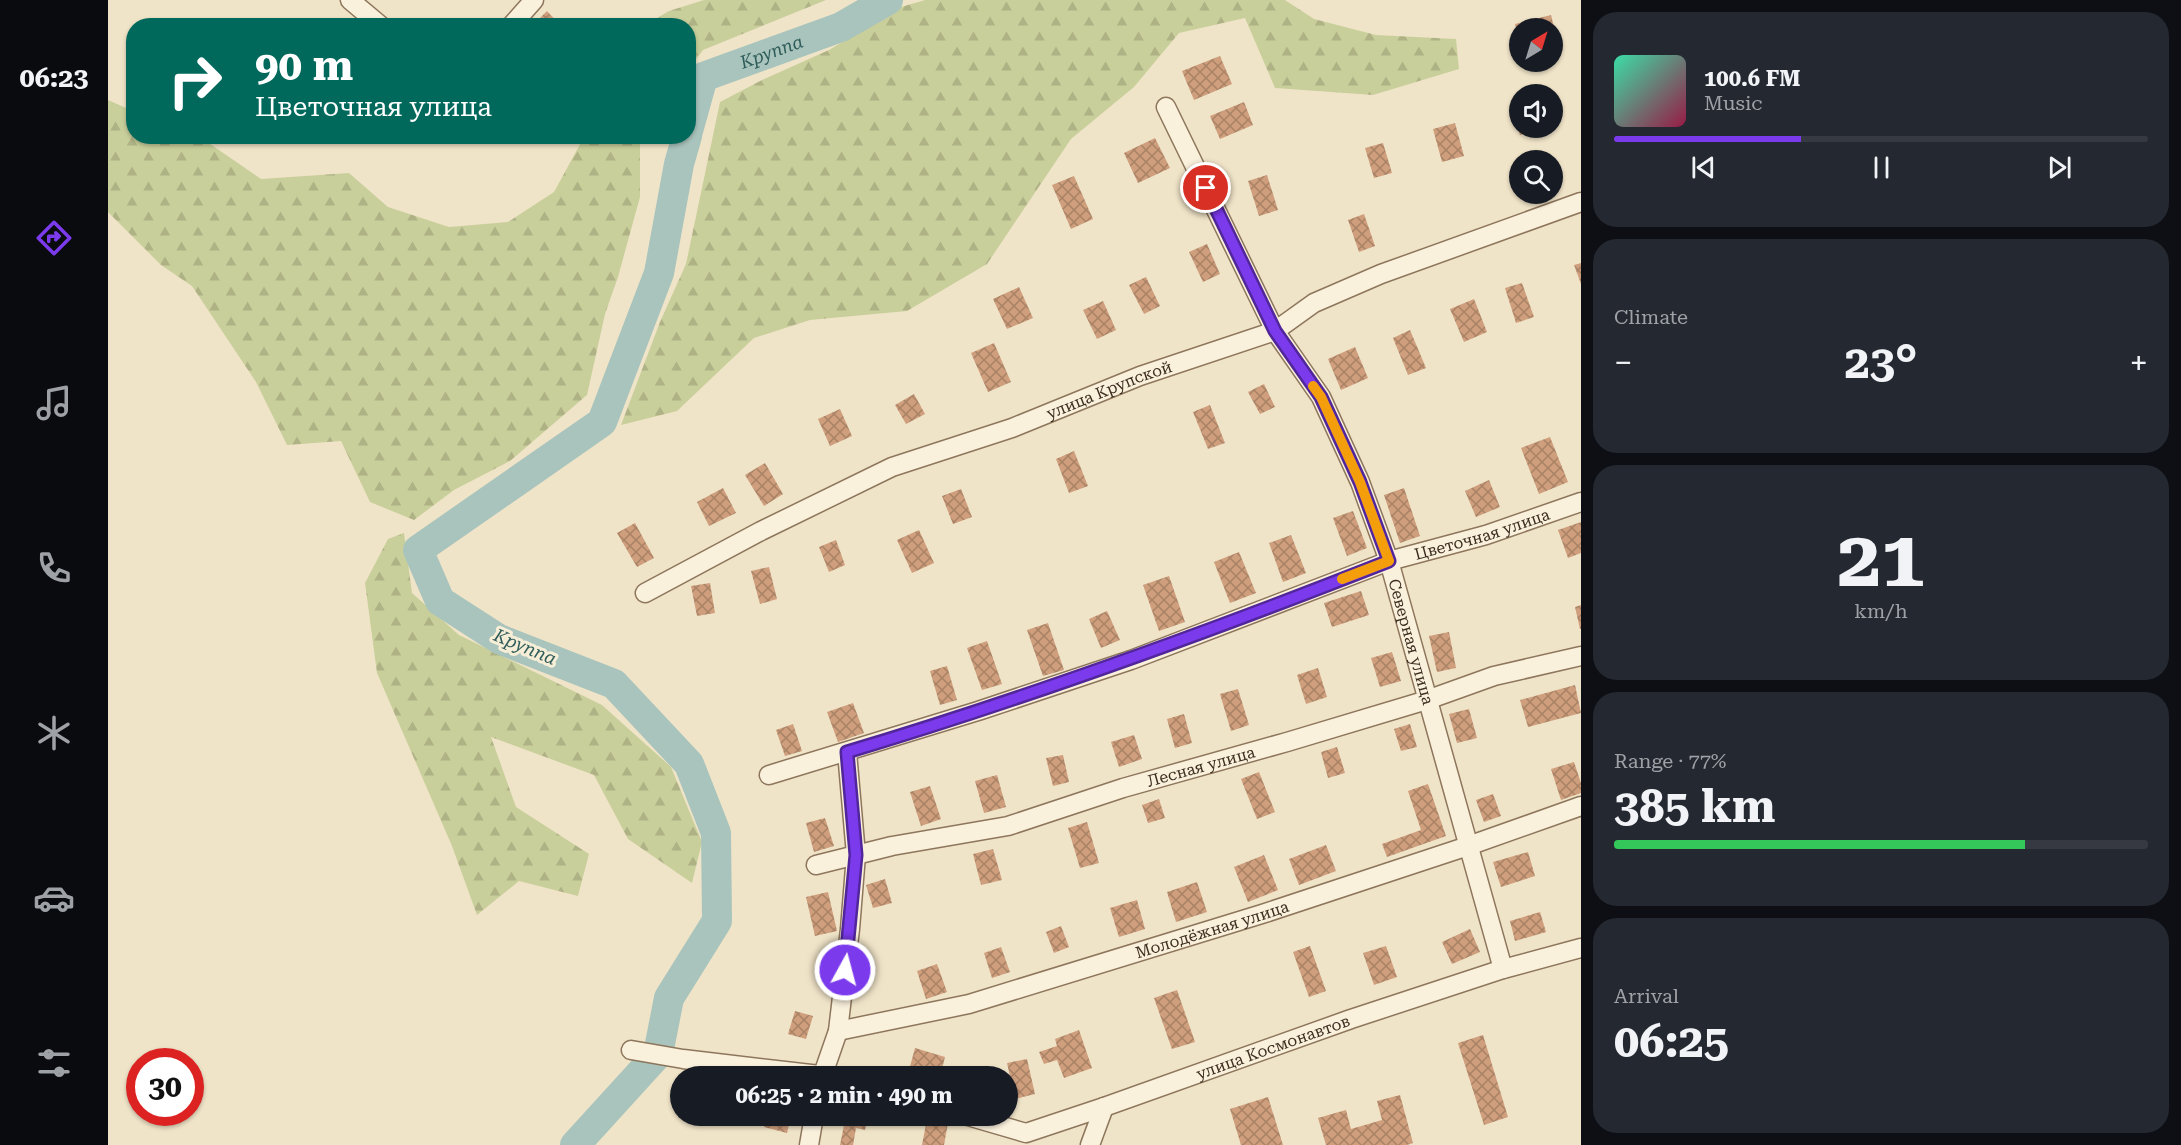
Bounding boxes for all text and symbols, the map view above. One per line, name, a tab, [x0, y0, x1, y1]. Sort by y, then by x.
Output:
north arrow	[1509, 18, 1563, 72]
map controls	[1509, 18, 1563, 204]
water label: Круппа	[736, 31, 806, 73]
text: 90 m	[255, 41, 353, 90]
icon: right	[156, 42, 234, 120]
text: 06:23	[20, 62, 88, 94]
text: 100.6 FM	[1704, 66, 1801, 91]
button: sound	[1509, 84, 1563, 138]
text: Цветочная улица	[255, 91, 492, 123]
text: Music	[1704, 91, 1763, 115]
button: search	[1509, 150, 1563, 204]
icon: previous	[1687, 151, 1720, 184]
icon: pause	[1865, 151, 1898, 184]
icon: next	[2043, 151, 2076, 184]
pin	[1180, 162, 1231, 213]
icon: arrive	[1189, 171, 1222, 204]
icon: directions	[33, 217, 75, 259]
text: Climate	[1614, 305, 1688, 329]
text: 23°	[1845, 336, 1917, 389]
text: −	[1614, 343, 1632, 382]
text: +	[2130, 343, 2148, 382]
street label: улица Крупской	[1044, 357, 1175, 423]
icon: music	[33, 382, 75, 424]
street label: Цветочная улица	[1412, 505, 1553, 564]
text: 21	[1837, 514, 1925, 605]
icon: phone	[33, 547, 75, 589]
street label: Северная улица	[1384, 577, 1438, 707]
text: km/h	[1854, 599, 1908, 623]
water label: Круппа	[490, 624, 560, 669]
icon: climate	[33, 712, 75, 754]
street label: Лесная улица	[1145, 742, 1258, 791]
text: Range · 77%	[1614, 749, 1726, 773]
text: 385 km	[1614, 780, 1775, 833]
icon: car	[33, 877, 75, 919]
street label: Молодёжная улица	[1133, 897, 1291, 962]
position arrow	[813, 938, 877, 1002]
text: Arrival	[1614, 984, 1679, 1008]
street label: улица Космонавтов	[1194, 1011, 1353, 1083]
text: 06:25	[1614, 1015, 1729, 1068]
icon: filters	[33, 1042, 75, 1084]
speed limit sign: 30	[126, 1048, 204, 1126]
text: 06:25 · 2 min · 490 m	[735, 1083, 953, 1108]

